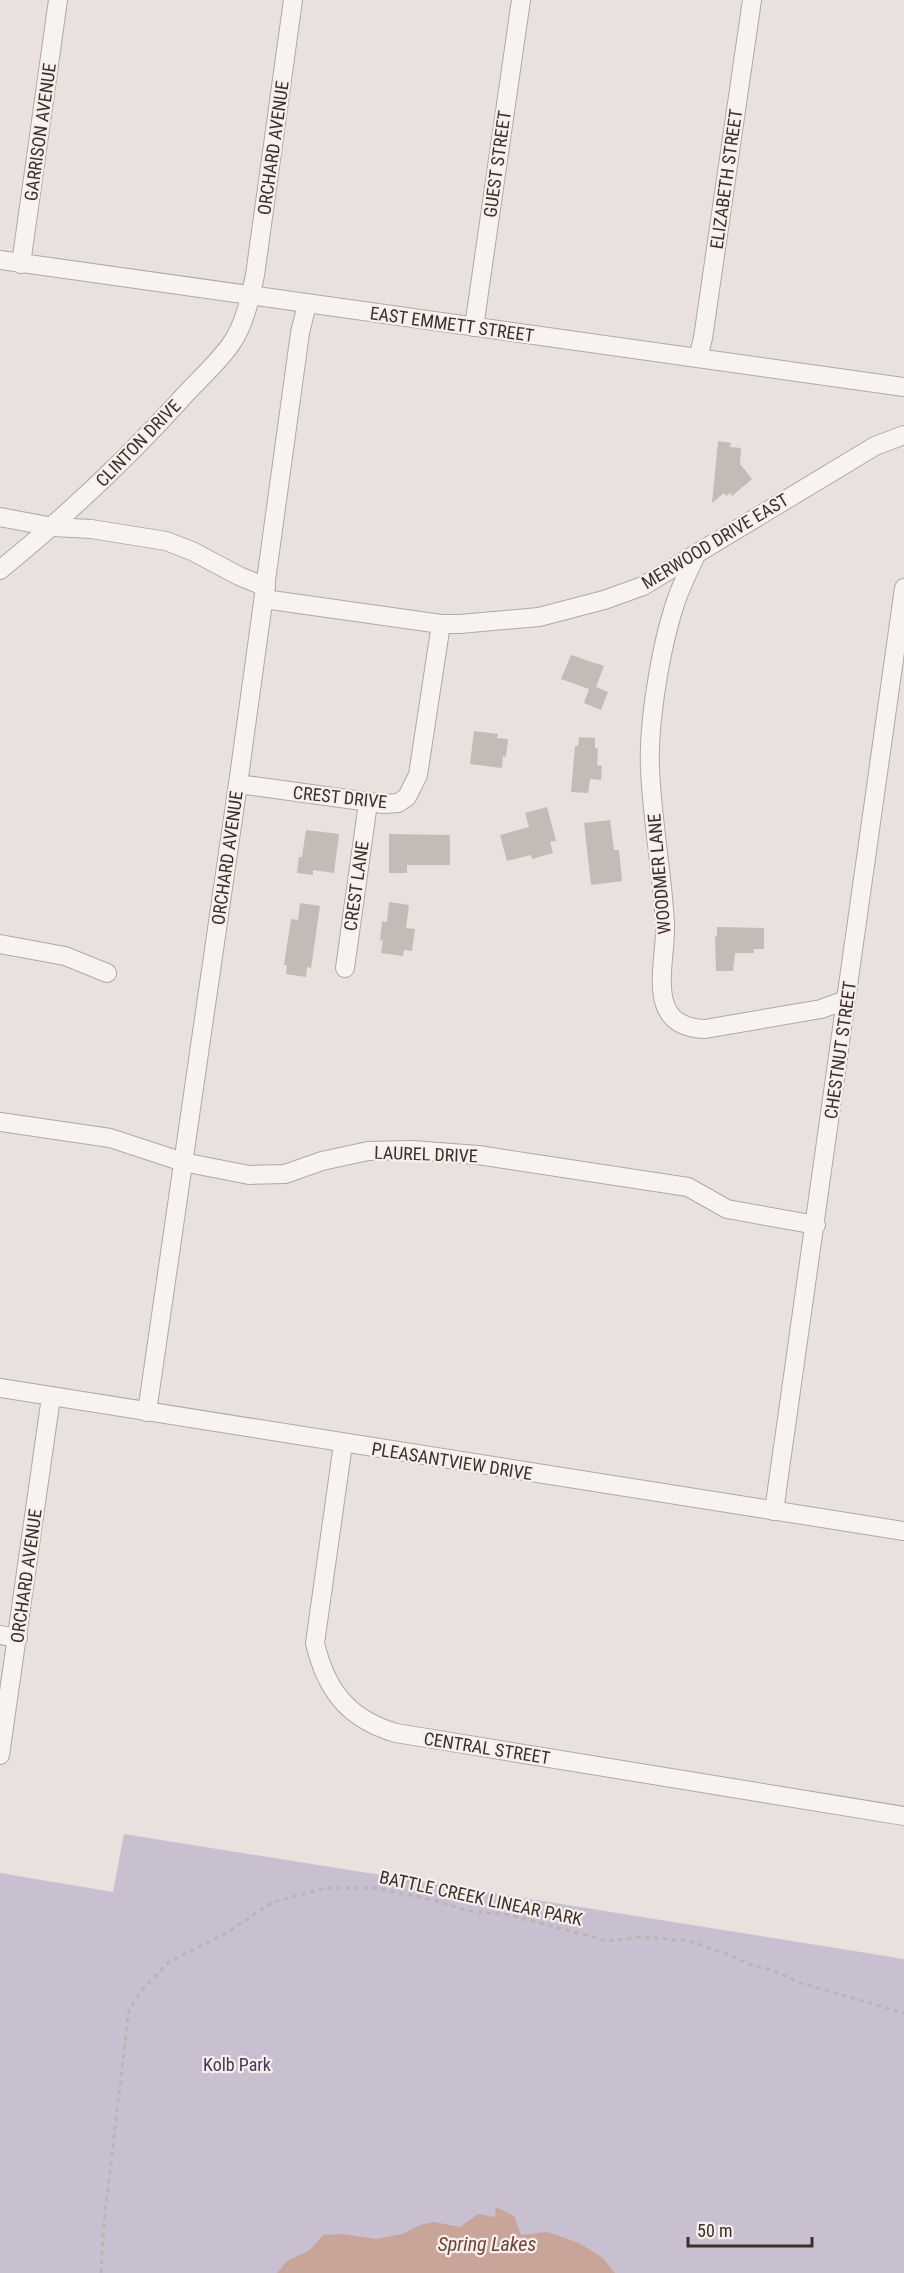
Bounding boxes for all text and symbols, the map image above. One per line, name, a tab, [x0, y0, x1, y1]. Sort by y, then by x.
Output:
street label: GARRISON AVENUE	[20, 62, 60, 202]
street label: ORCHARD AVENUE	[253, 80, 293, 216]
street label: ELIZABETH STREET	[706, 108, 746, 250]
street label: GUEST STREET	[479, 109, 515, 219]
street label: EAST EMMETT STREET	[369, 302, 535, 346]
street label: CLINTON DRIVE	[91, 395, 185, 491]
street label: MERWOOD DRIVE EAST	[638, 489, 792, 593]
street label: CREST DRIVE	[292, 782, 388, 812]
street label: ORCHARD AVENUE	[207, 790, 247, 926]
street label: WOODMER LANE	[643, 813, 675, 935]
street label: CREST LANE	[339, 840, 373, 932]
street label: CHESTNUT STREET	[820, 980, 860, 1120]
street label: LAUREL DRIVE	[374, 1142, 478, 1166]
street label: PLEASANTVIEW DRIVE	[370, 1438, 534, 1484]
street label: ORCHARD AVENUE	[6, 1508, 46, 1644]
street label: CENTRAL STREET	[422, 1728, 552, 1768]
street label: BATTLE CREEK LINEAR PARK	[378, 1866, 585, 1930]
park label: Kolb Park	[203, 2054, 271, 2075]
scale bar	[688, 2210, 812, 2248]
text: 50 m	[697, 2220, 732, 2241]
water label: Spring Lakes	[438, 2232, 536, 2256]

